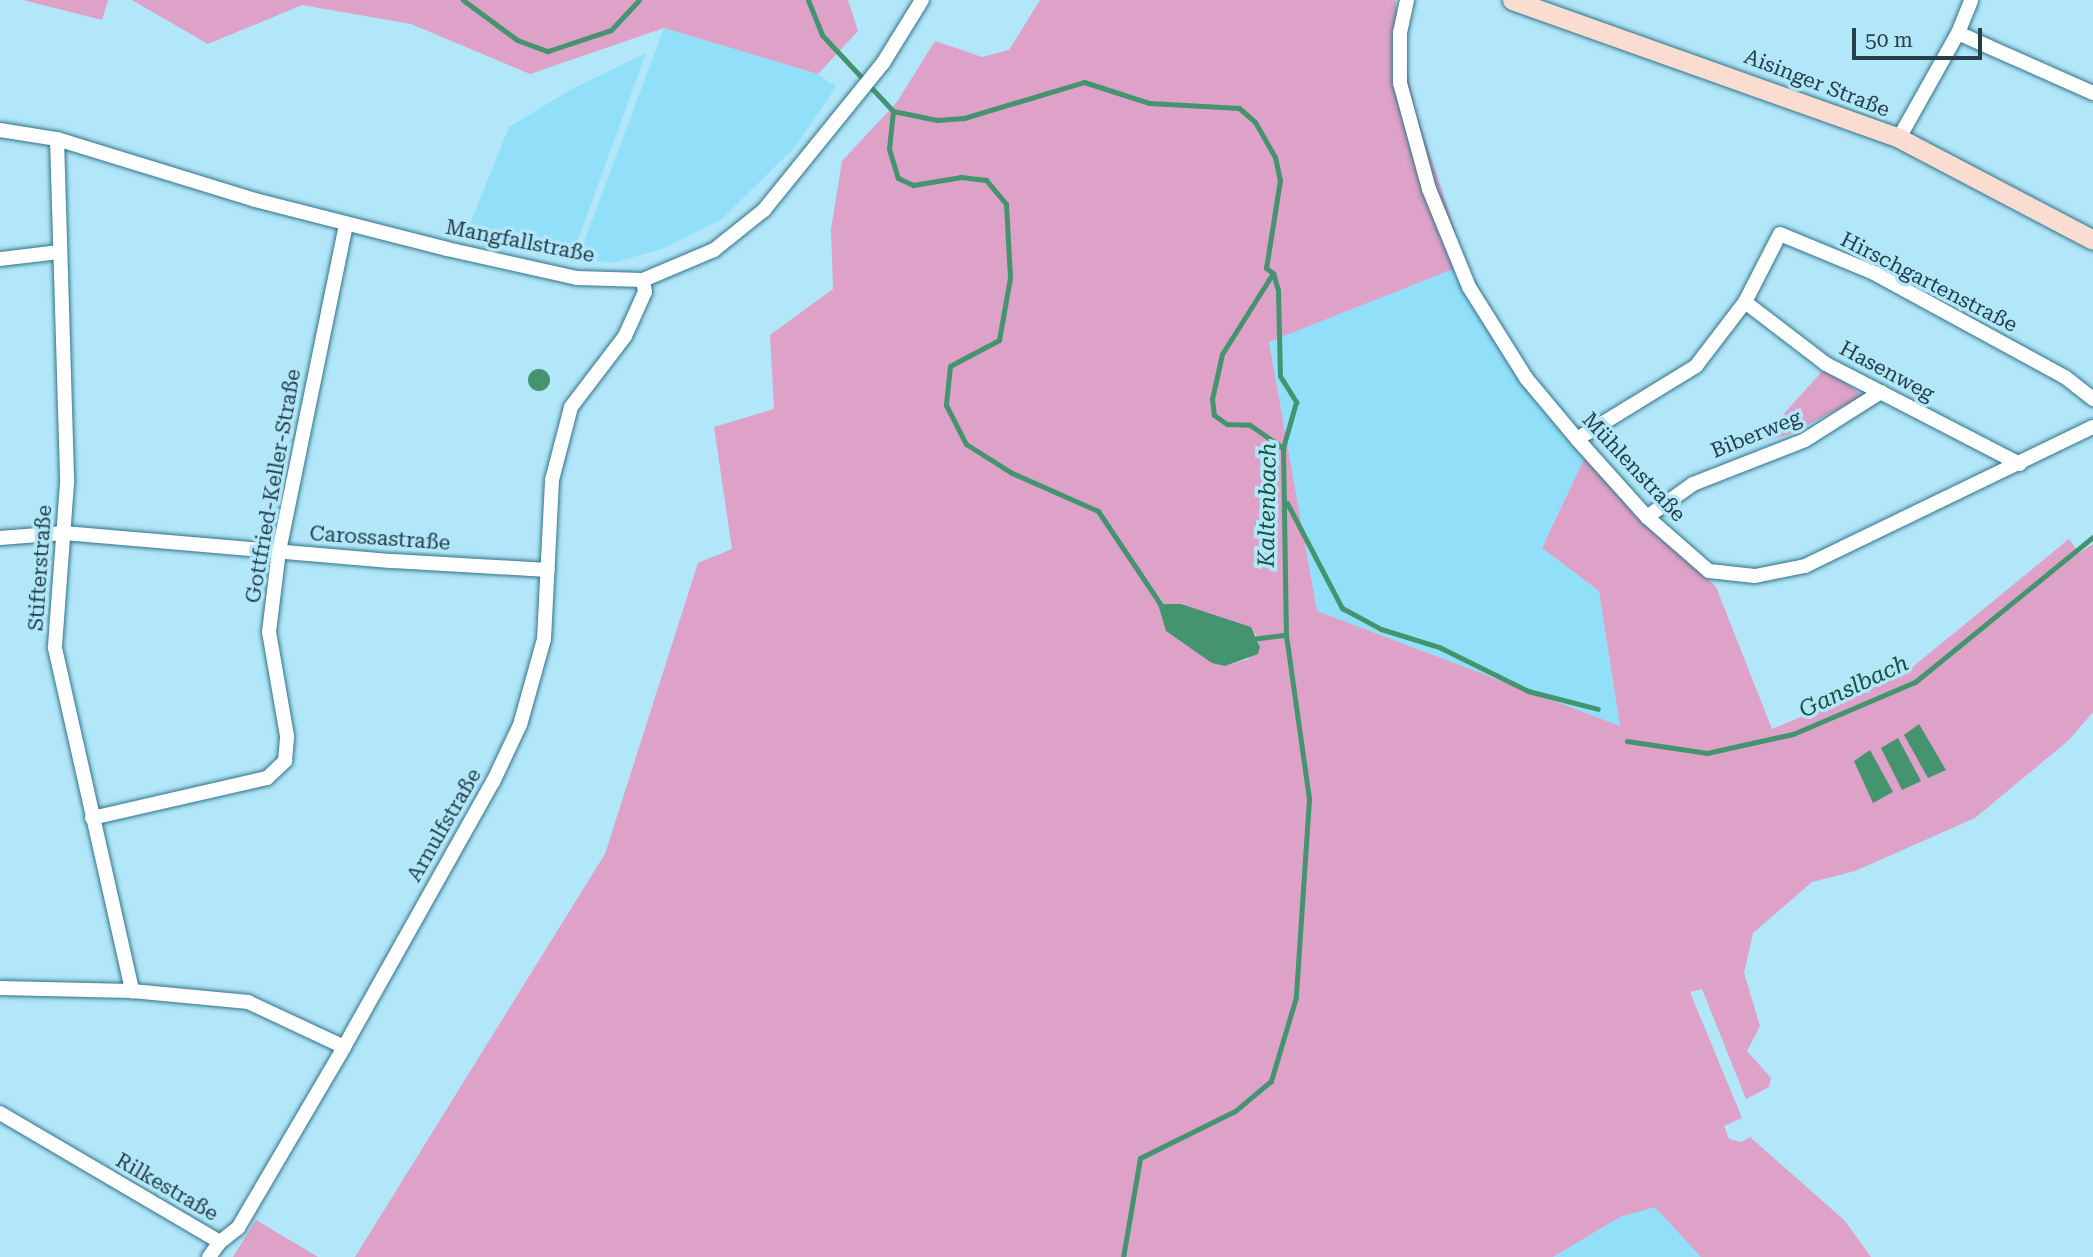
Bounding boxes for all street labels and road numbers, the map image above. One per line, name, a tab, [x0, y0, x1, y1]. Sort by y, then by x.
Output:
street label: Aisinger Straße	[1741, 44, 1893, 122]
street label: Mangfallstraße	[443, 214, 597, 268]
street label: Hirschgartenstraße	[1836, 227, 2022, 337]
street label: Hasenweg	[1835, 336, 1939, 406]
street label: Gottfried-Keller-Straße	[240, 367, 306, 605]
street label: Biberweg	[1707, 404, 1805, 464]
street label: Mühlenstraße	[1577, 407, 1691, 527]
street label: Stifterstraße	[23, 504, 57, 632]
street label: Carossastraße	[309, 521, 451, 555]
street label: Arnulfstraße	[401, 764, 487, 886]
street label: Rilkestraße	[111, 1148, 223, 1226]

